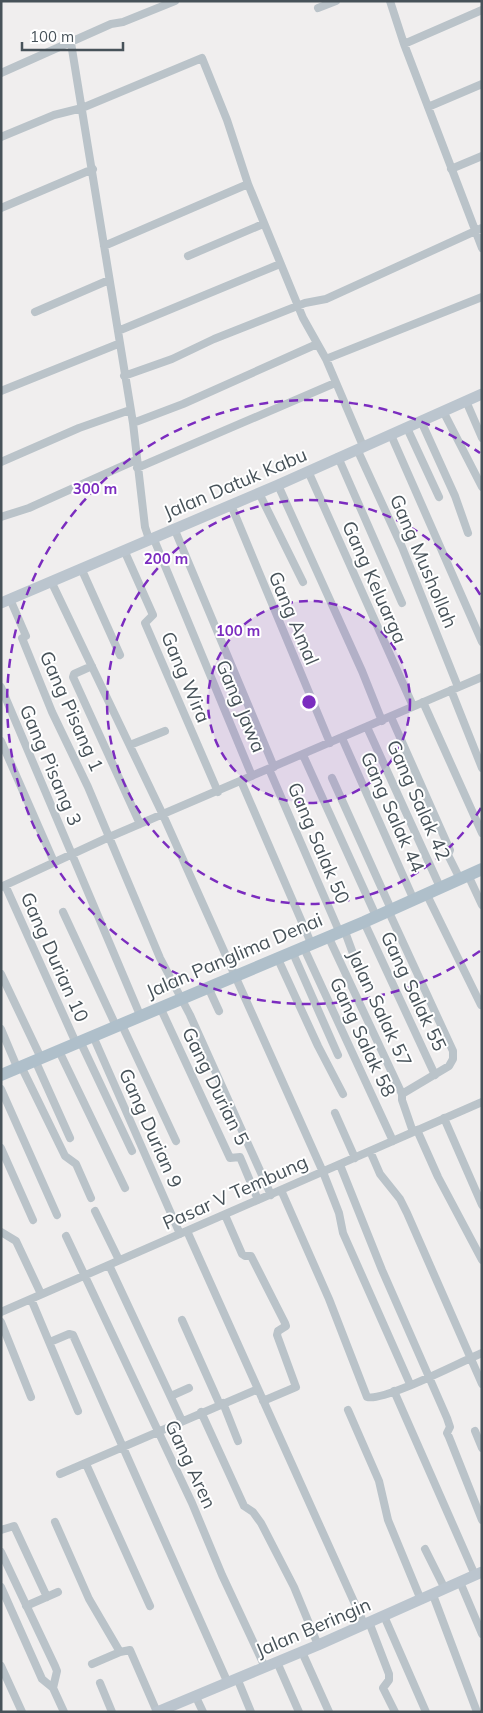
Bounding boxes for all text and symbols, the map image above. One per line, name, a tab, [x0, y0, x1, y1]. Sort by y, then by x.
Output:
scale bar	[22, 20, 124, 52]
text: 100 m	[30, 27, 74, 46]
street label: Jalan Datuk Kabu	[160, 442, 310, 524]
text: 300 m	[73, 479, 117, 498]
street label: Gang Mushollah	[385, 490, 463, 632]
street label: Gang Keluarga	[337, 517, 413, 647]
text: 200 m	[144, 549, 188, 568]
street label: Gang Amal	[264, 568, 324, 668]
text: 100 m	[216, 621, 260, 640]
street label: Gang Wira	[156, 628, 216, 726]
street label: Gang Pisang 1	[35, 647, 109, 775]
street label: Gang Jawa	[211, 656, 271, 756]
centre of rings	[300, 693, 318, 711]
street label: Gang Pisang 3	[15, 701, 87, 829]
street label: Gang Salak 42	[382, 736, 456, 864]
street label: Gang Salak 44	[356, 748, 430, 876]
street label: Gang Salak 50	[283, 779, 355, 907]
street label: Gang Durian 10	[16, 888, 94, 1026]
street label: Jalan Panglima Denai	[142, 907, 326, 1003]
street label: Gang Salak 55	[376, 927, 452, 1055]
street label: Jalan Salak 57	[342, 946, 418, 1070]
street label: Gang Salak 58	[325, 973, 401, 1101]
street label: Gang Durian 5	[177, 1023, 255, 1149]
street label: Gang Durian 9	[114, 1065, 188, 1191]
street label: Pasar V Tembung	[159, 1149, 311, 1235]
street label: Gang Aren	[160, 1416, 222, 1512]
street label: Jalan Beringin	[252, 1592, 374, 1662]

